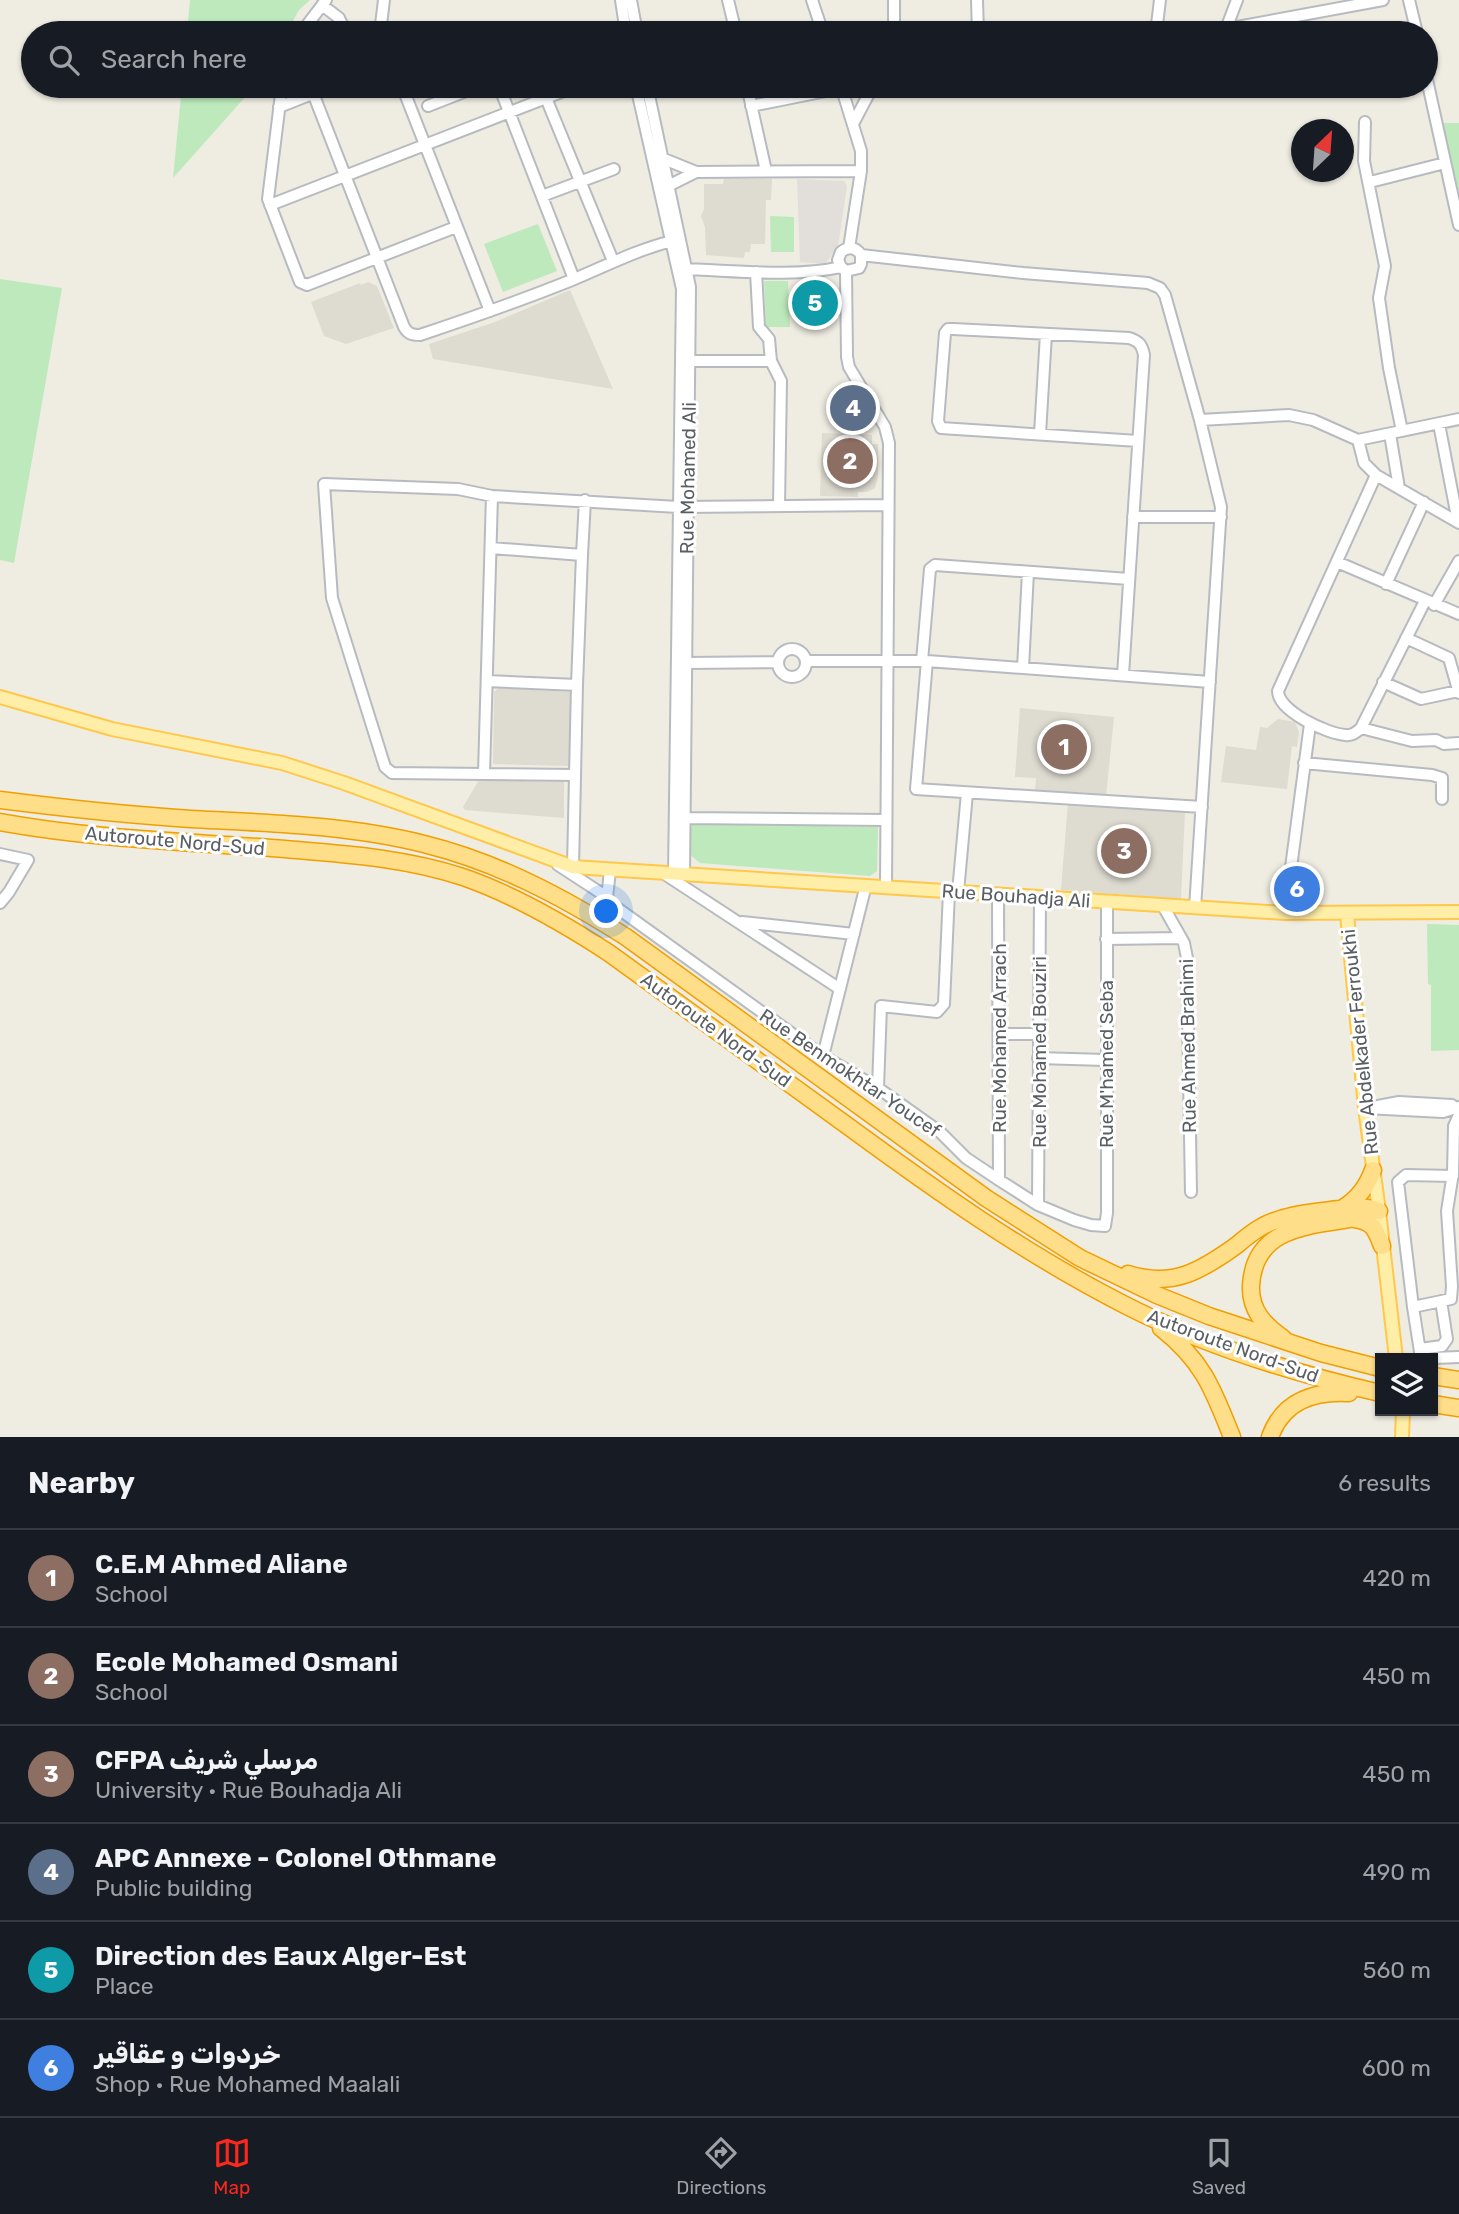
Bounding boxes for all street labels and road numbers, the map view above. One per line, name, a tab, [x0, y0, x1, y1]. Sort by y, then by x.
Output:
street label: Rue Mohamed Ali	[675, 402, 701, 554]
street label: Autoroute Nord-Sud	[84, 822, 266, 860]
street label: Rue Bouhadja Ali	[941, 879, 1091, 913]
street label: Rue Abdelkader Ferroukhi	[1337, 928, 1383, 1156]
street label: Rue Mohamed Arrach	[988, 943, 1011, 1133]
street label: Rue Mohamed Bouziri	[1028, 956, 1051, 1148]
street label: Rue Ahmed Brahimi	[1175, 959, 1201, 1133]
street label: Autoroute Nord-Sud	[636, 968, 796, 1092]
street label: Rue M'hamed Seba	[1095, 980, 1118, 1148]
street label: Rue Benmokhtar Youcef	[755, 1004, 945, 1143]
street label: Autoroute Nord-Sud	[1144, 1304, 1322, 1388]

